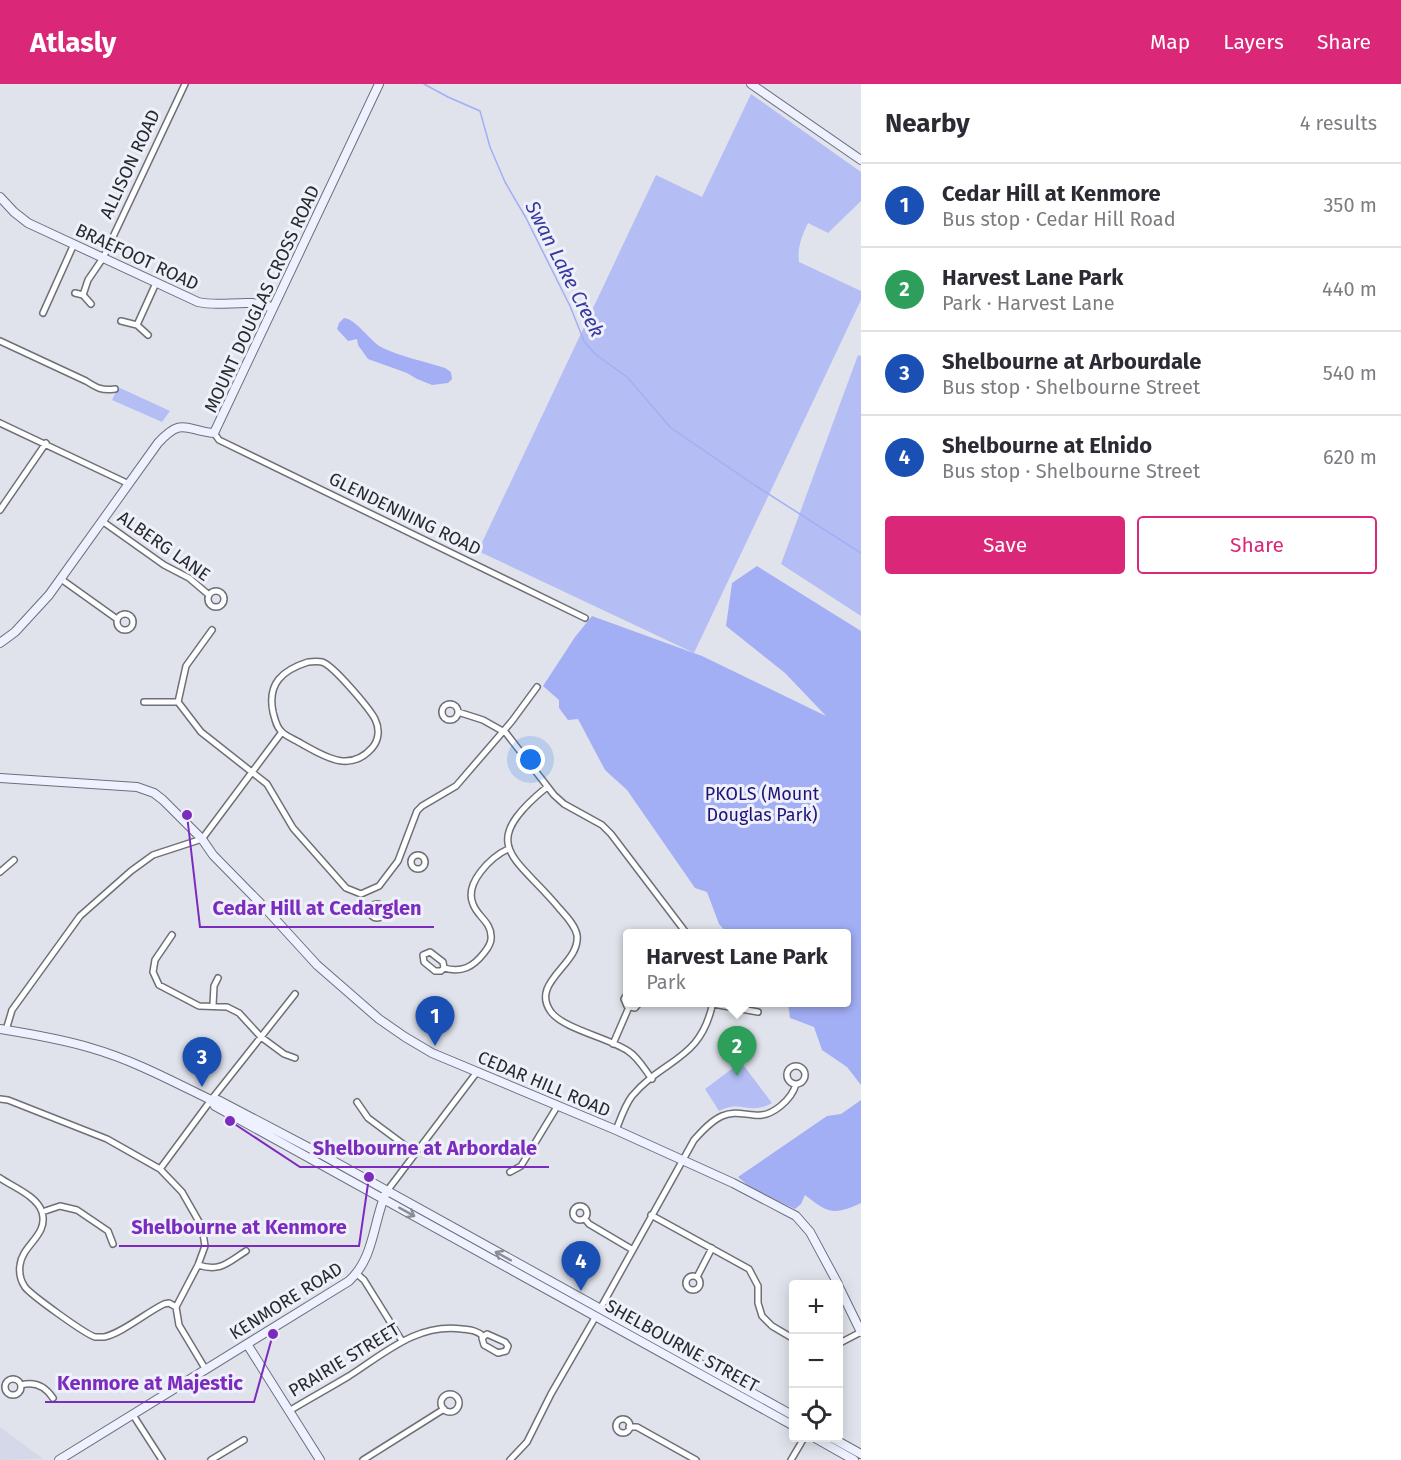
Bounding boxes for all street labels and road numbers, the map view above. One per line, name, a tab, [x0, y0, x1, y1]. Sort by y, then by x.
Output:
street label: ALLISON ROAD	[95, 106, 165, 222]
street label: MOUNT DOUGLAS CROSS ROAD	[200, 182, 324, 416]
street label: BRAEFOOT ROAD	[72, 219, 202, 295]
street label: GLENDENNING ROAD	[325, 468, 485, 560]
street label: ALBERG LANE	[113, 506, 215, 586]
street label: CEDAR HILL ROAD	[474, 1046, 614, 1122]
street label: KENMORE ROAD	[225, 1257, 347, 1345]
street label: SHELBOURNE STREET	[602, 1295, 763, 1398]
street label: PRAIRIE STREET	[284, 1318, 404, 1402]

